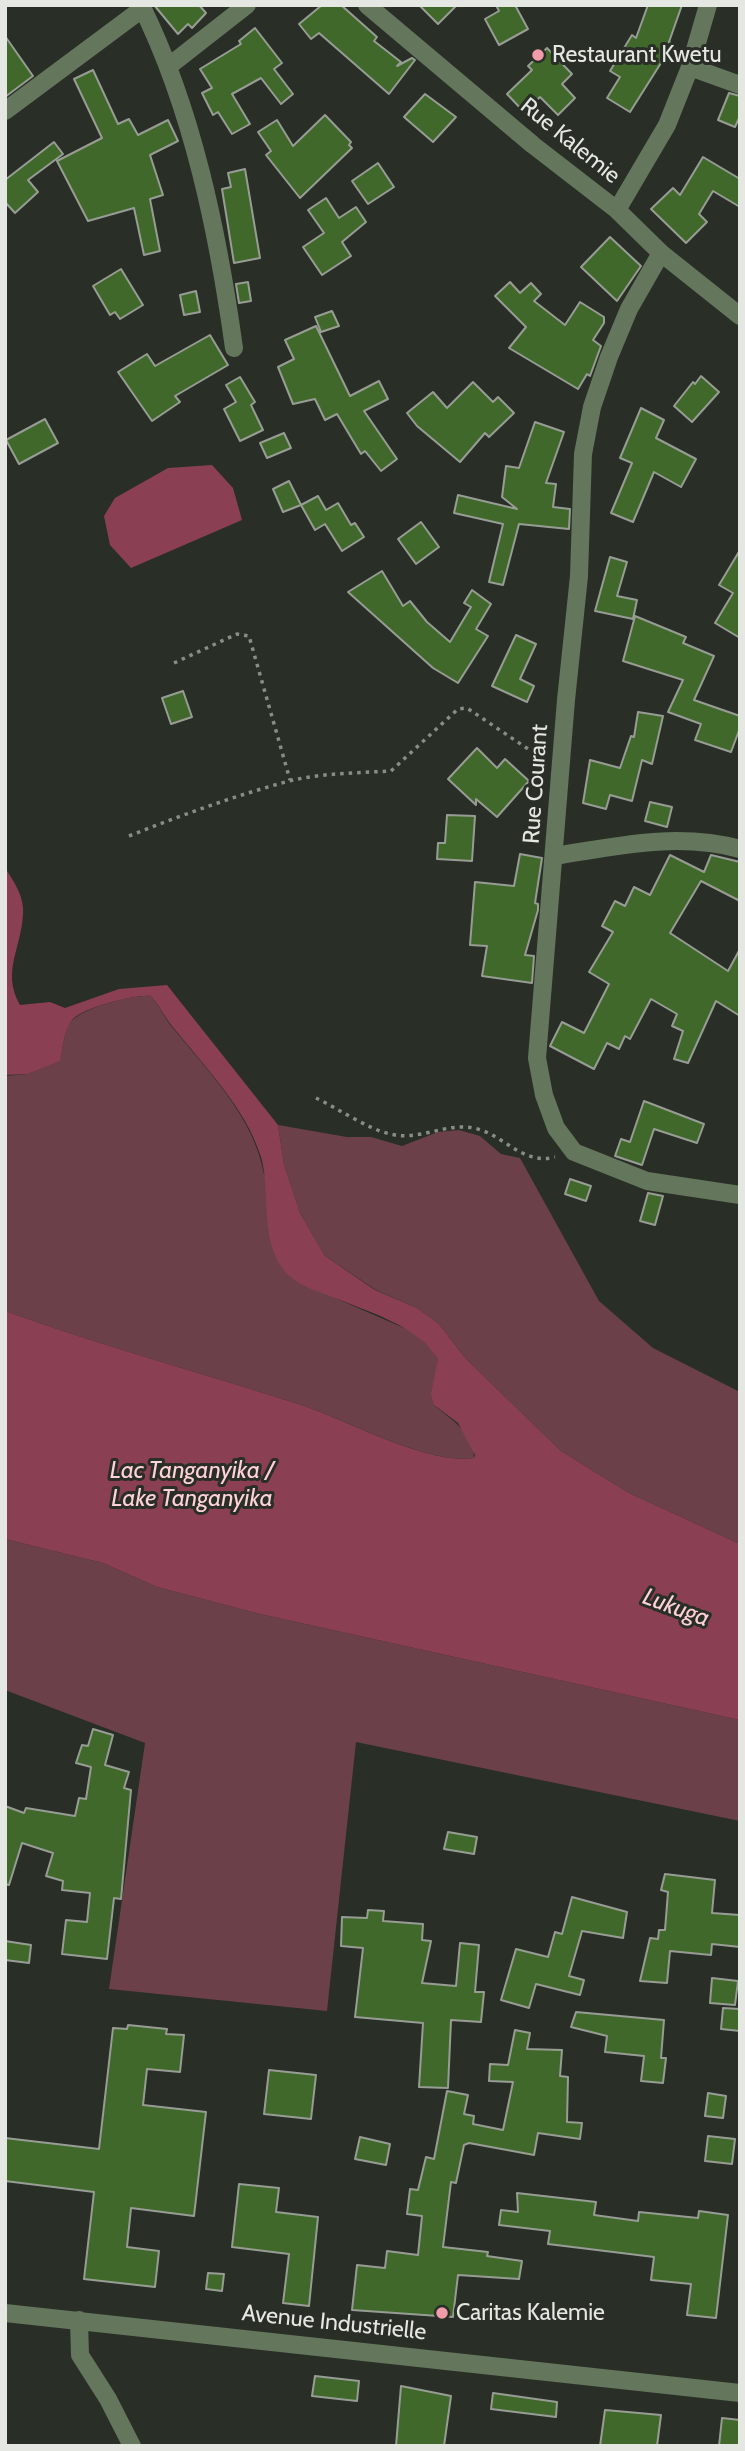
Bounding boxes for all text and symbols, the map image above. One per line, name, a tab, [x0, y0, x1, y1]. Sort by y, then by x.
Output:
place label: Restaurant Kwetu	[552, 41, 721, 69]
marker: Restaurant Kwetu	[530, 47, 546, 63]
street label: Rue Kalemie	[514, 92, 626, 190]
street label: Rue Courant	[518, 723, 554, 845]
water label: Lac Tanganyika / Lake Tanganyika	[110, 1457, 274, 1513]
water label: Lukuga	[639, 1583, 713, 1633]
place label: Caritas Kalemie	[456, 2299, 605, 2327]
street label: Avenue Industrielle	[240, 2300, 428, 2346]
marker: Caritas Kalemie	[434, 2305, 450, 2321]

